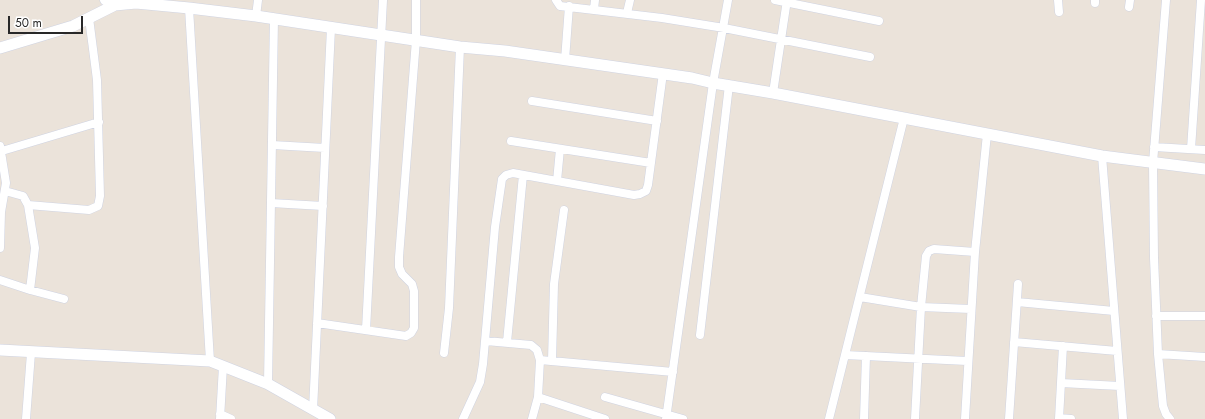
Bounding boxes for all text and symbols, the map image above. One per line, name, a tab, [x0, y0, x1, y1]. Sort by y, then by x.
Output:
scale bar	[10, 8, 85, 34]
text: 50 m	[15, 14, 42, 32]

